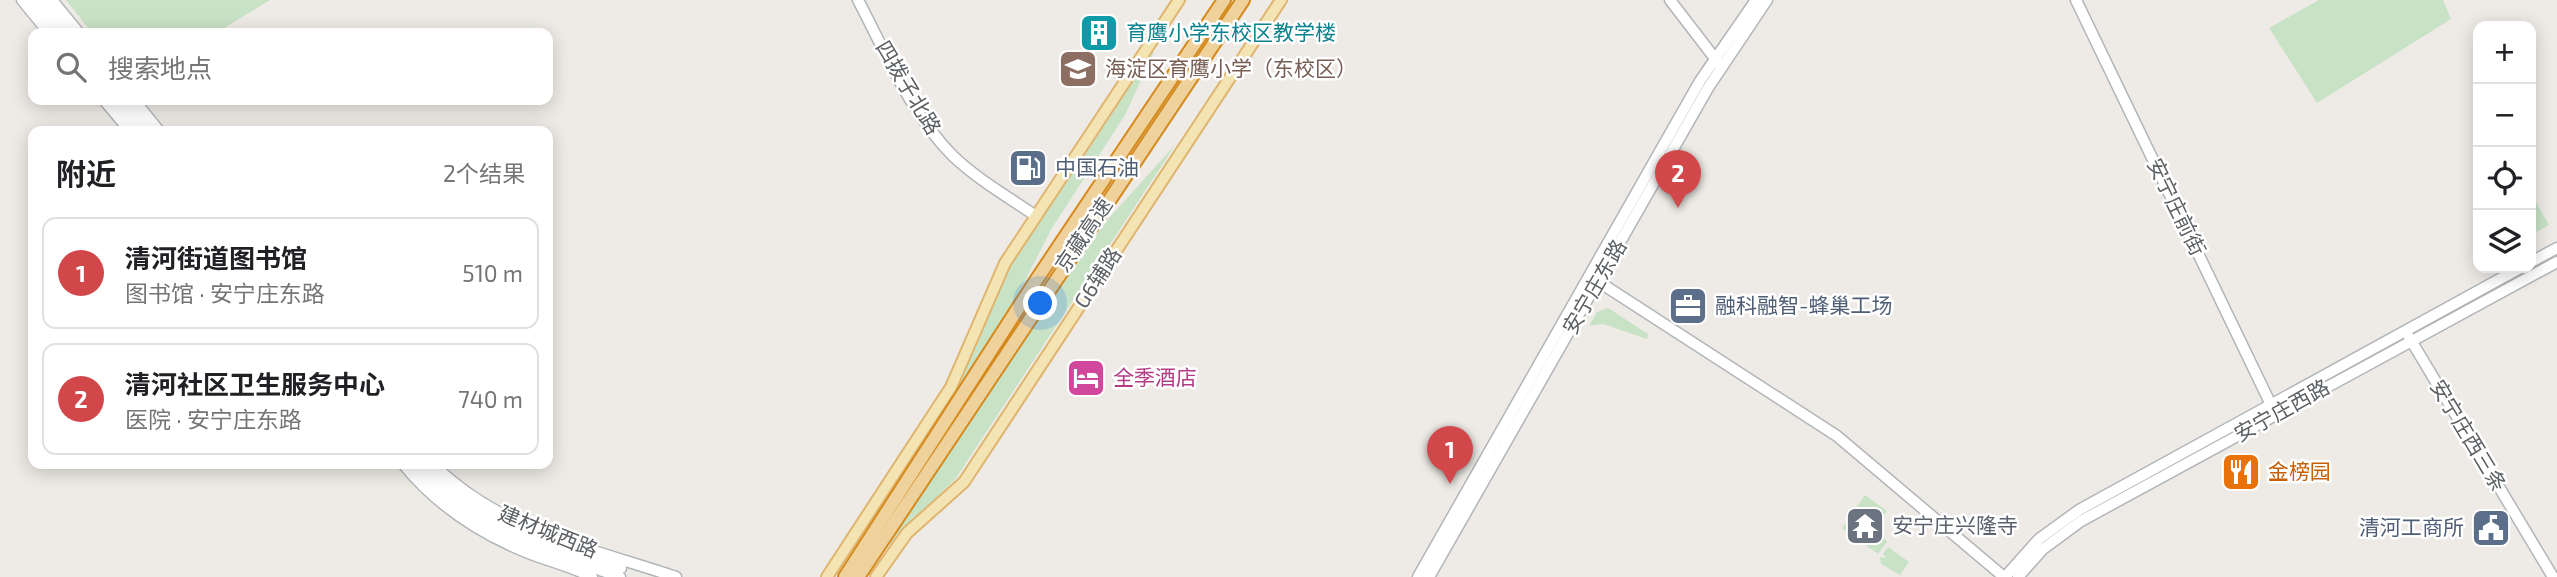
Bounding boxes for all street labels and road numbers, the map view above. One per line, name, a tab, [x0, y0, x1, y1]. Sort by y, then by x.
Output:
street label: 四拨子北路	[872, 36, 947, 139]
street label: 安宁庄前街	[2143, 154, 2212, 259]
street label: 京藏高速	[1049, 192, 1117, 276]
street label: 安宁庄东路	[1557, 235, 1631, 338]
street label: G6辅路	[1068, 242, 1126, 312]
street label: 安宁庄西路	[2229, 373, 2333, 446]
street label: 安宁庄西三条	[2426, 375, 2512, 496]
street label: 建材城西路	[495, 499, 602, 562]

